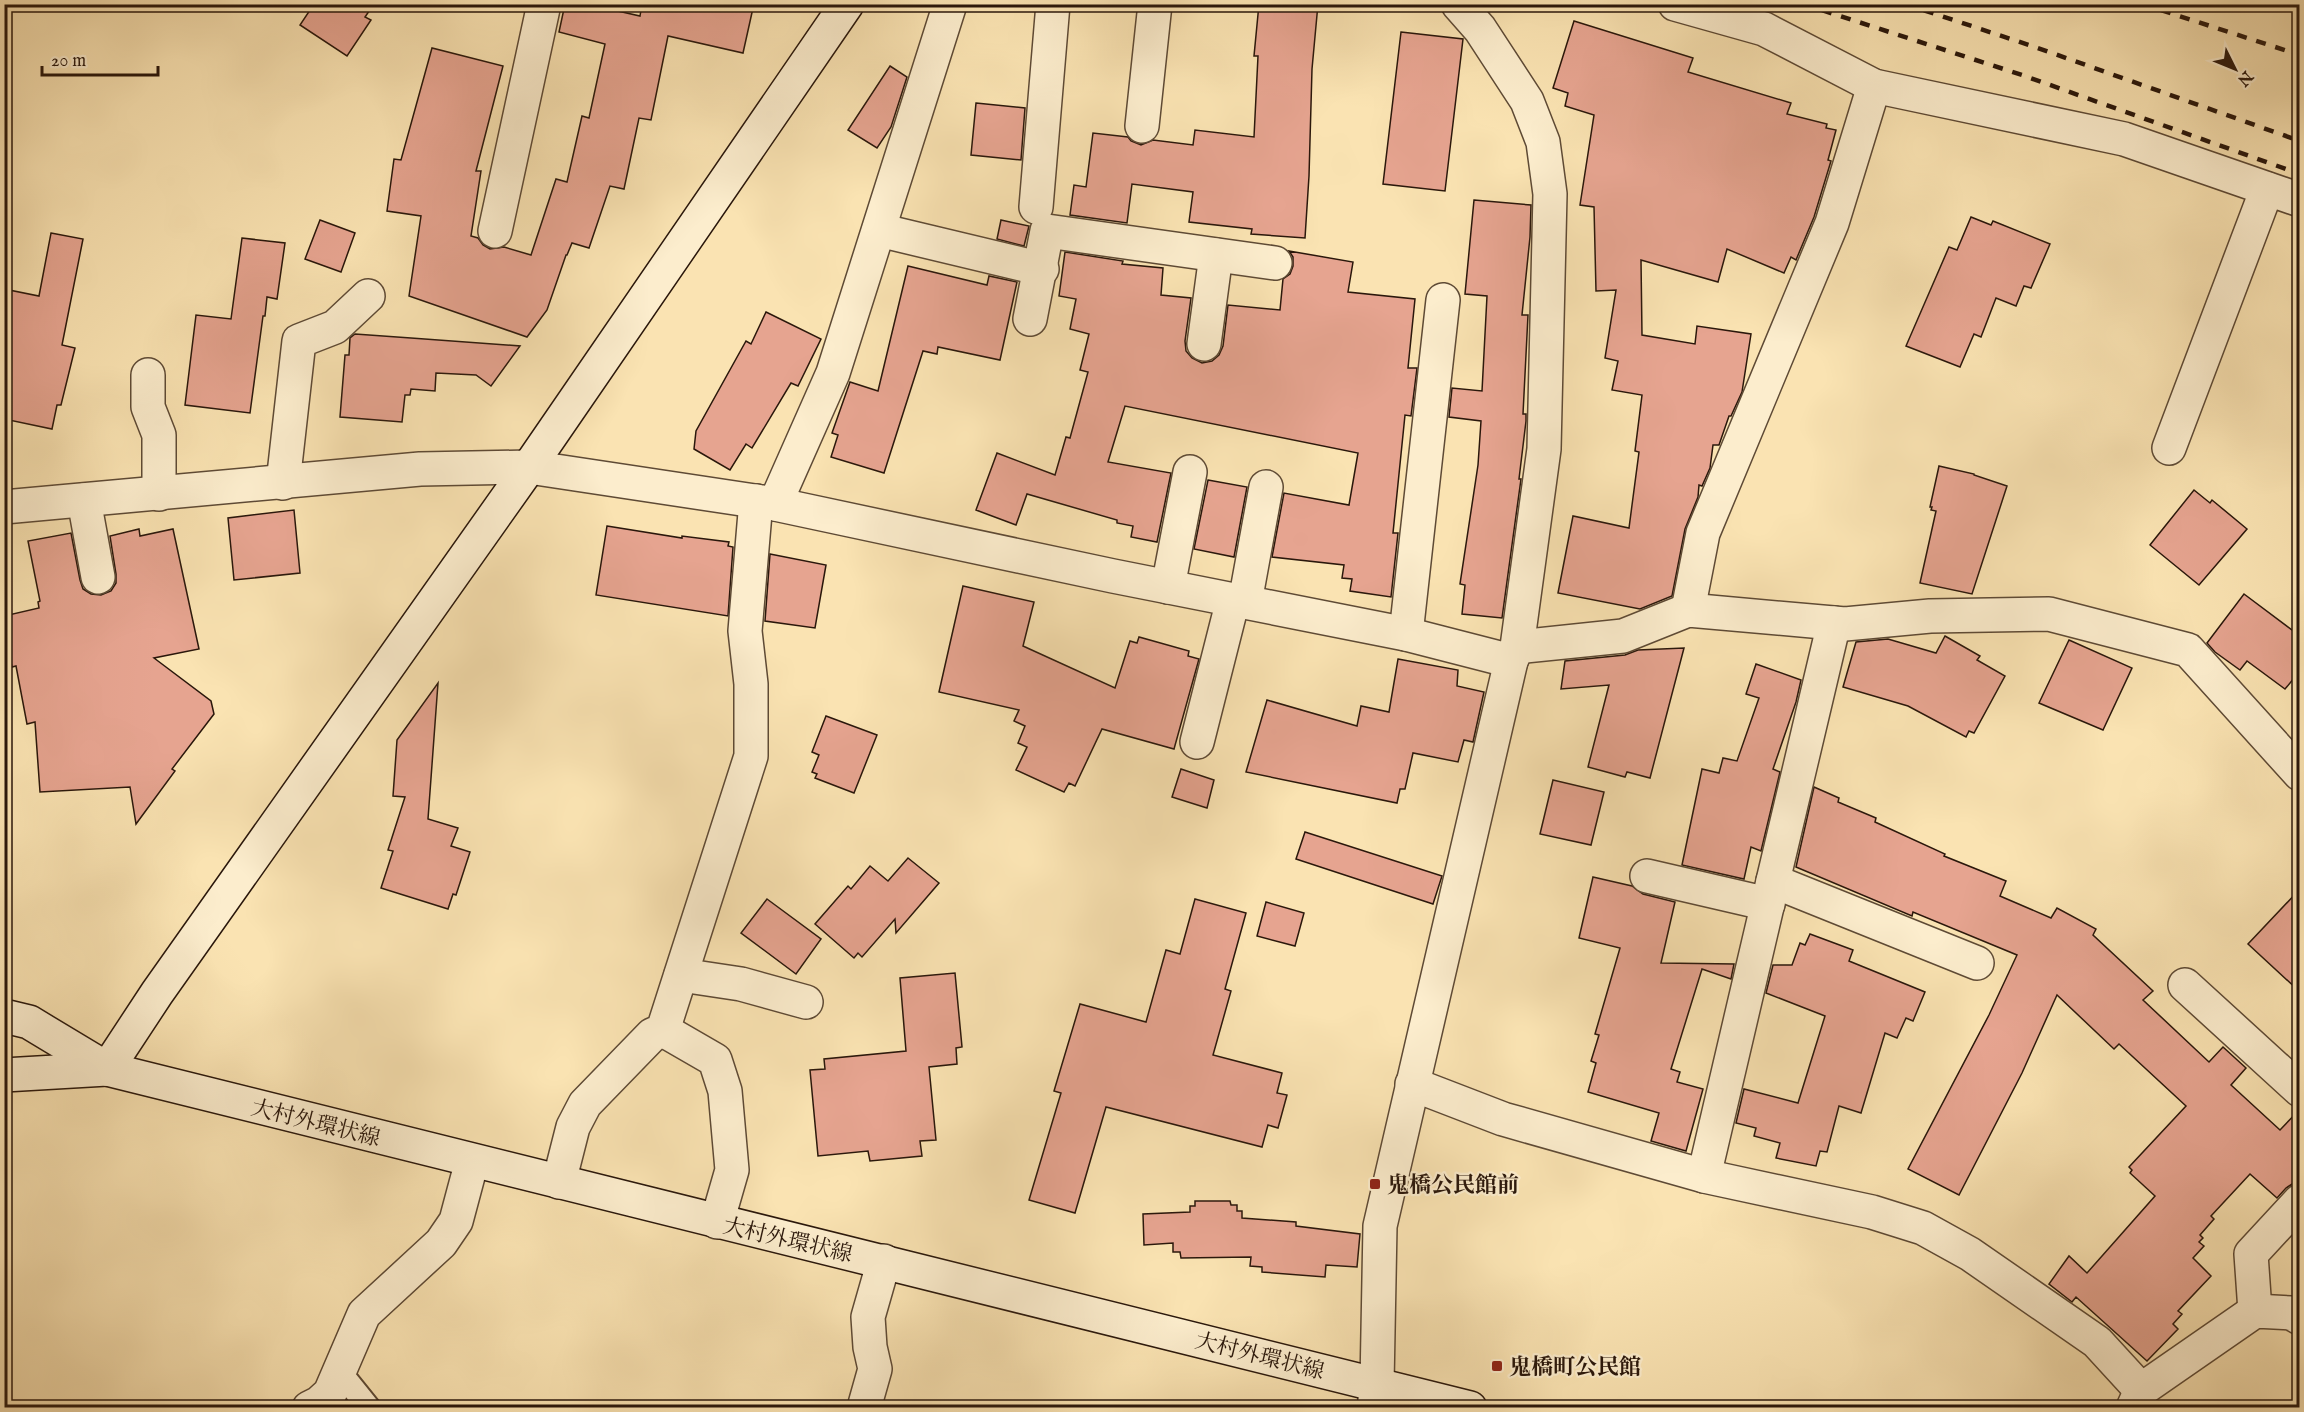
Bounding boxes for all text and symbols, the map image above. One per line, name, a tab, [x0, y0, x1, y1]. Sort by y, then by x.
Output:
scale bar	[42, 39, 158, 77]
north arrow	[2205, 39, 2265, 99]
text: 20 m	[51, 50, 86, 73]
text: N	[2232, 65, 2257, 90]
street label: 大村外環状線	[248, 1094, 383, 1153]
place label: 鬼橋公民館前	[1387, 1172, 1519, 1200]
marker: 鬼橋公民館前	[1368, 1177, 1382, 1191]
street label: 大村外環状線	[720, 1212, 855, 1269]
street label: 大村外環状線	[1192, 1327, 1327, 1386]
place label: 鬼橋町公民館	[1509, 1354, 1641, 1382]
marker: 鬼橋町公民館	[1490, 1359, 1504, 1373]

